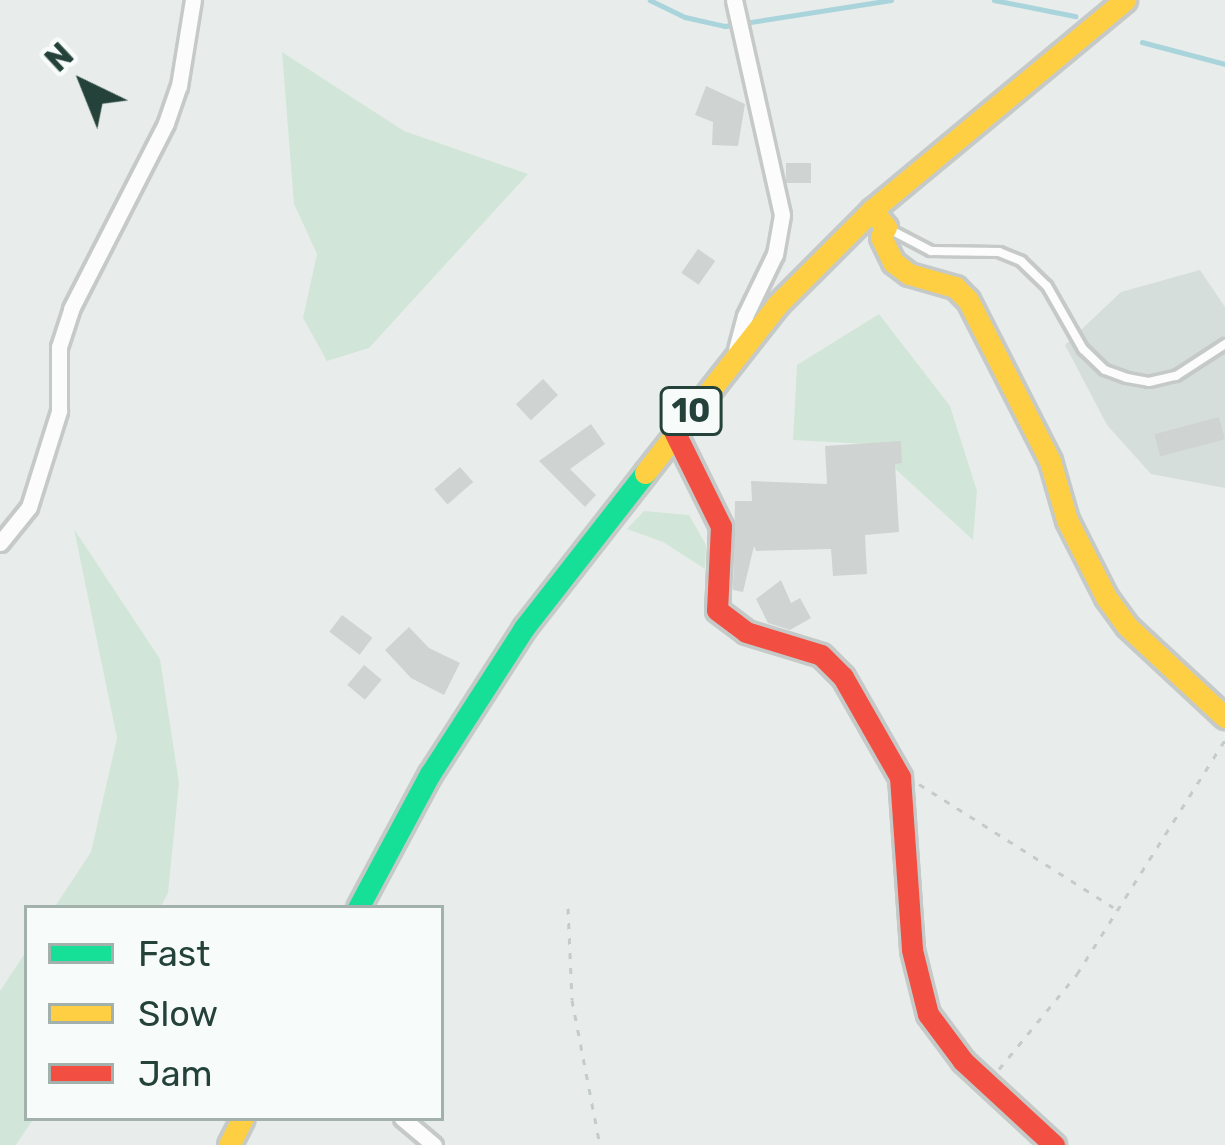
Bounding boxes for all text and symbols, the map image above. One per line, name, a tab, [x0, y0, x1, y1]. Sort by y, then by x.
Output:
north arrow	[24, 24, 144, 144]
text: N	[37, 35, 81, 80]
road number: 10	[658, 384, 724, 438]
legend	[24, 905, 444, 1121]
text: Fast	[138, 932, 210, 975]
text: Slow	[138, 992, 218, 1035]
text: Jam	[138, 1052, 213, 1095]

